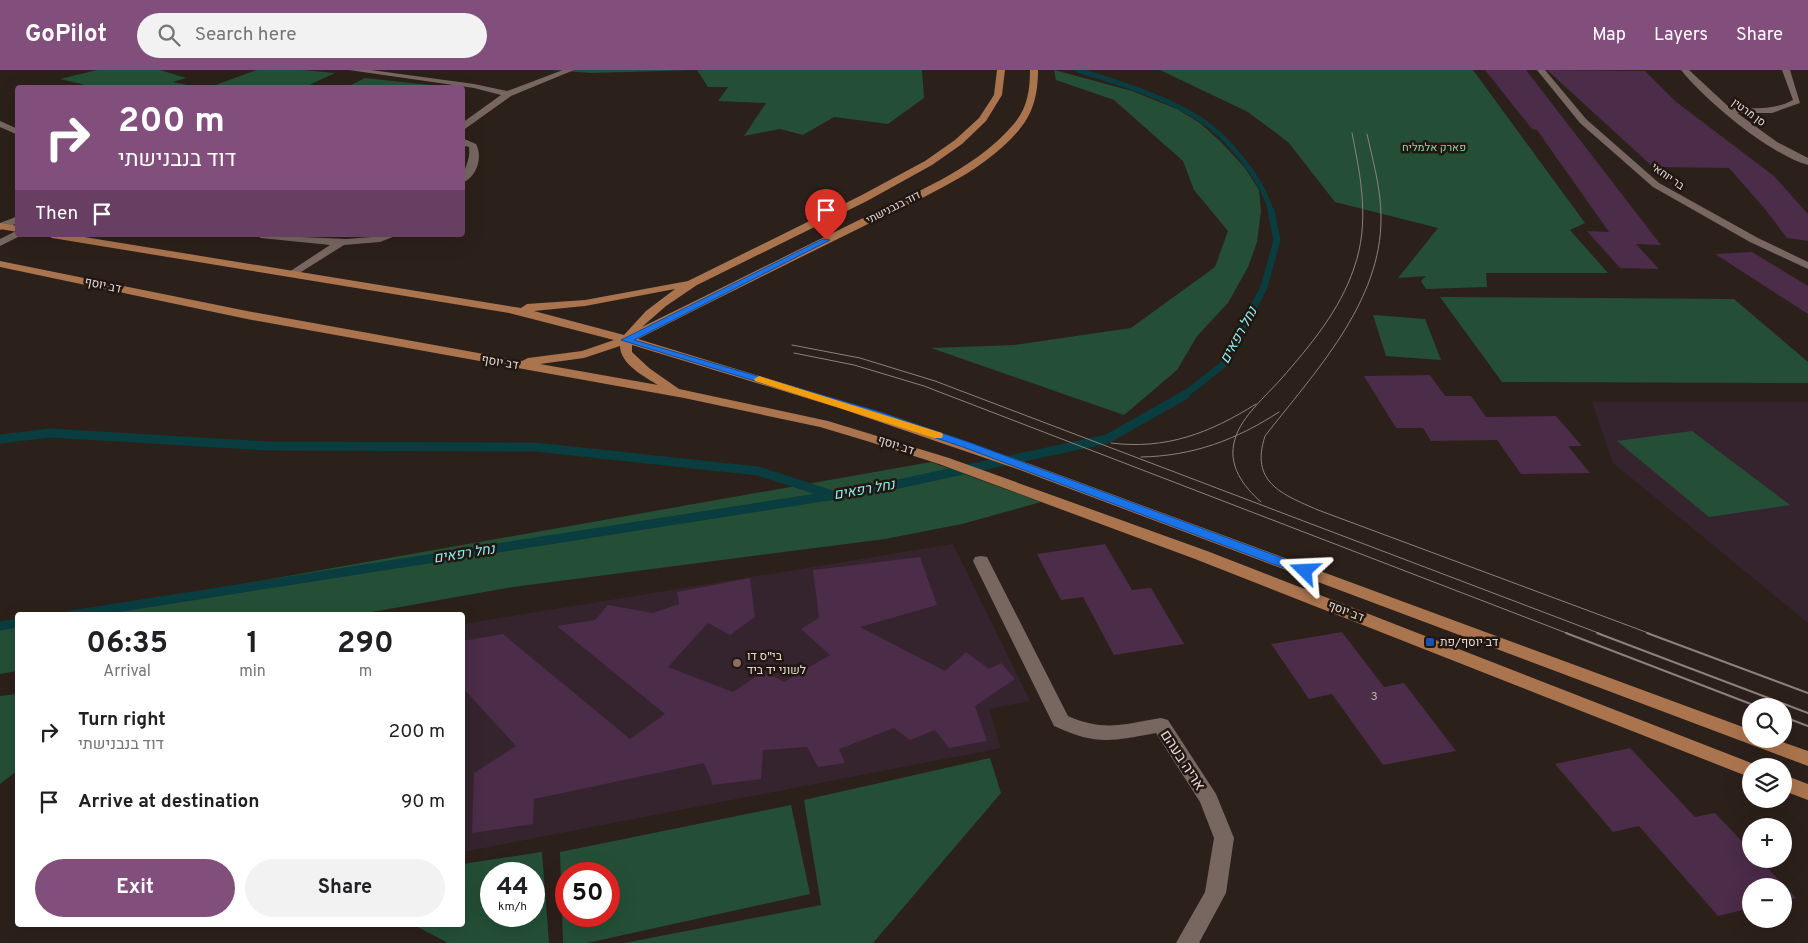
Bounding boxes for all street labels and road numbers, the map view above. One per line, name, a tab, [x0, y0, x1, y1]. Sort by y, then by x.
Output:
street label: סן מרטין	[1729, 96, 1768, 130]
street label: בר יוחאי	[1648, 160, 1687, 193]
street label: דוד בנבנישתי	[864, 188, 923, 228]
street label: דב יוסף	[83, 274, 123, 298]
street label: דב יוסף	[480, 352, 520, 374]
street label: דב יוסף	[875, 433, 916, 459]
street label: דב יוסף	[1325, 598, 1366, 626]
street label: אריה בעהם	[1155, 727, 1208, 795]

